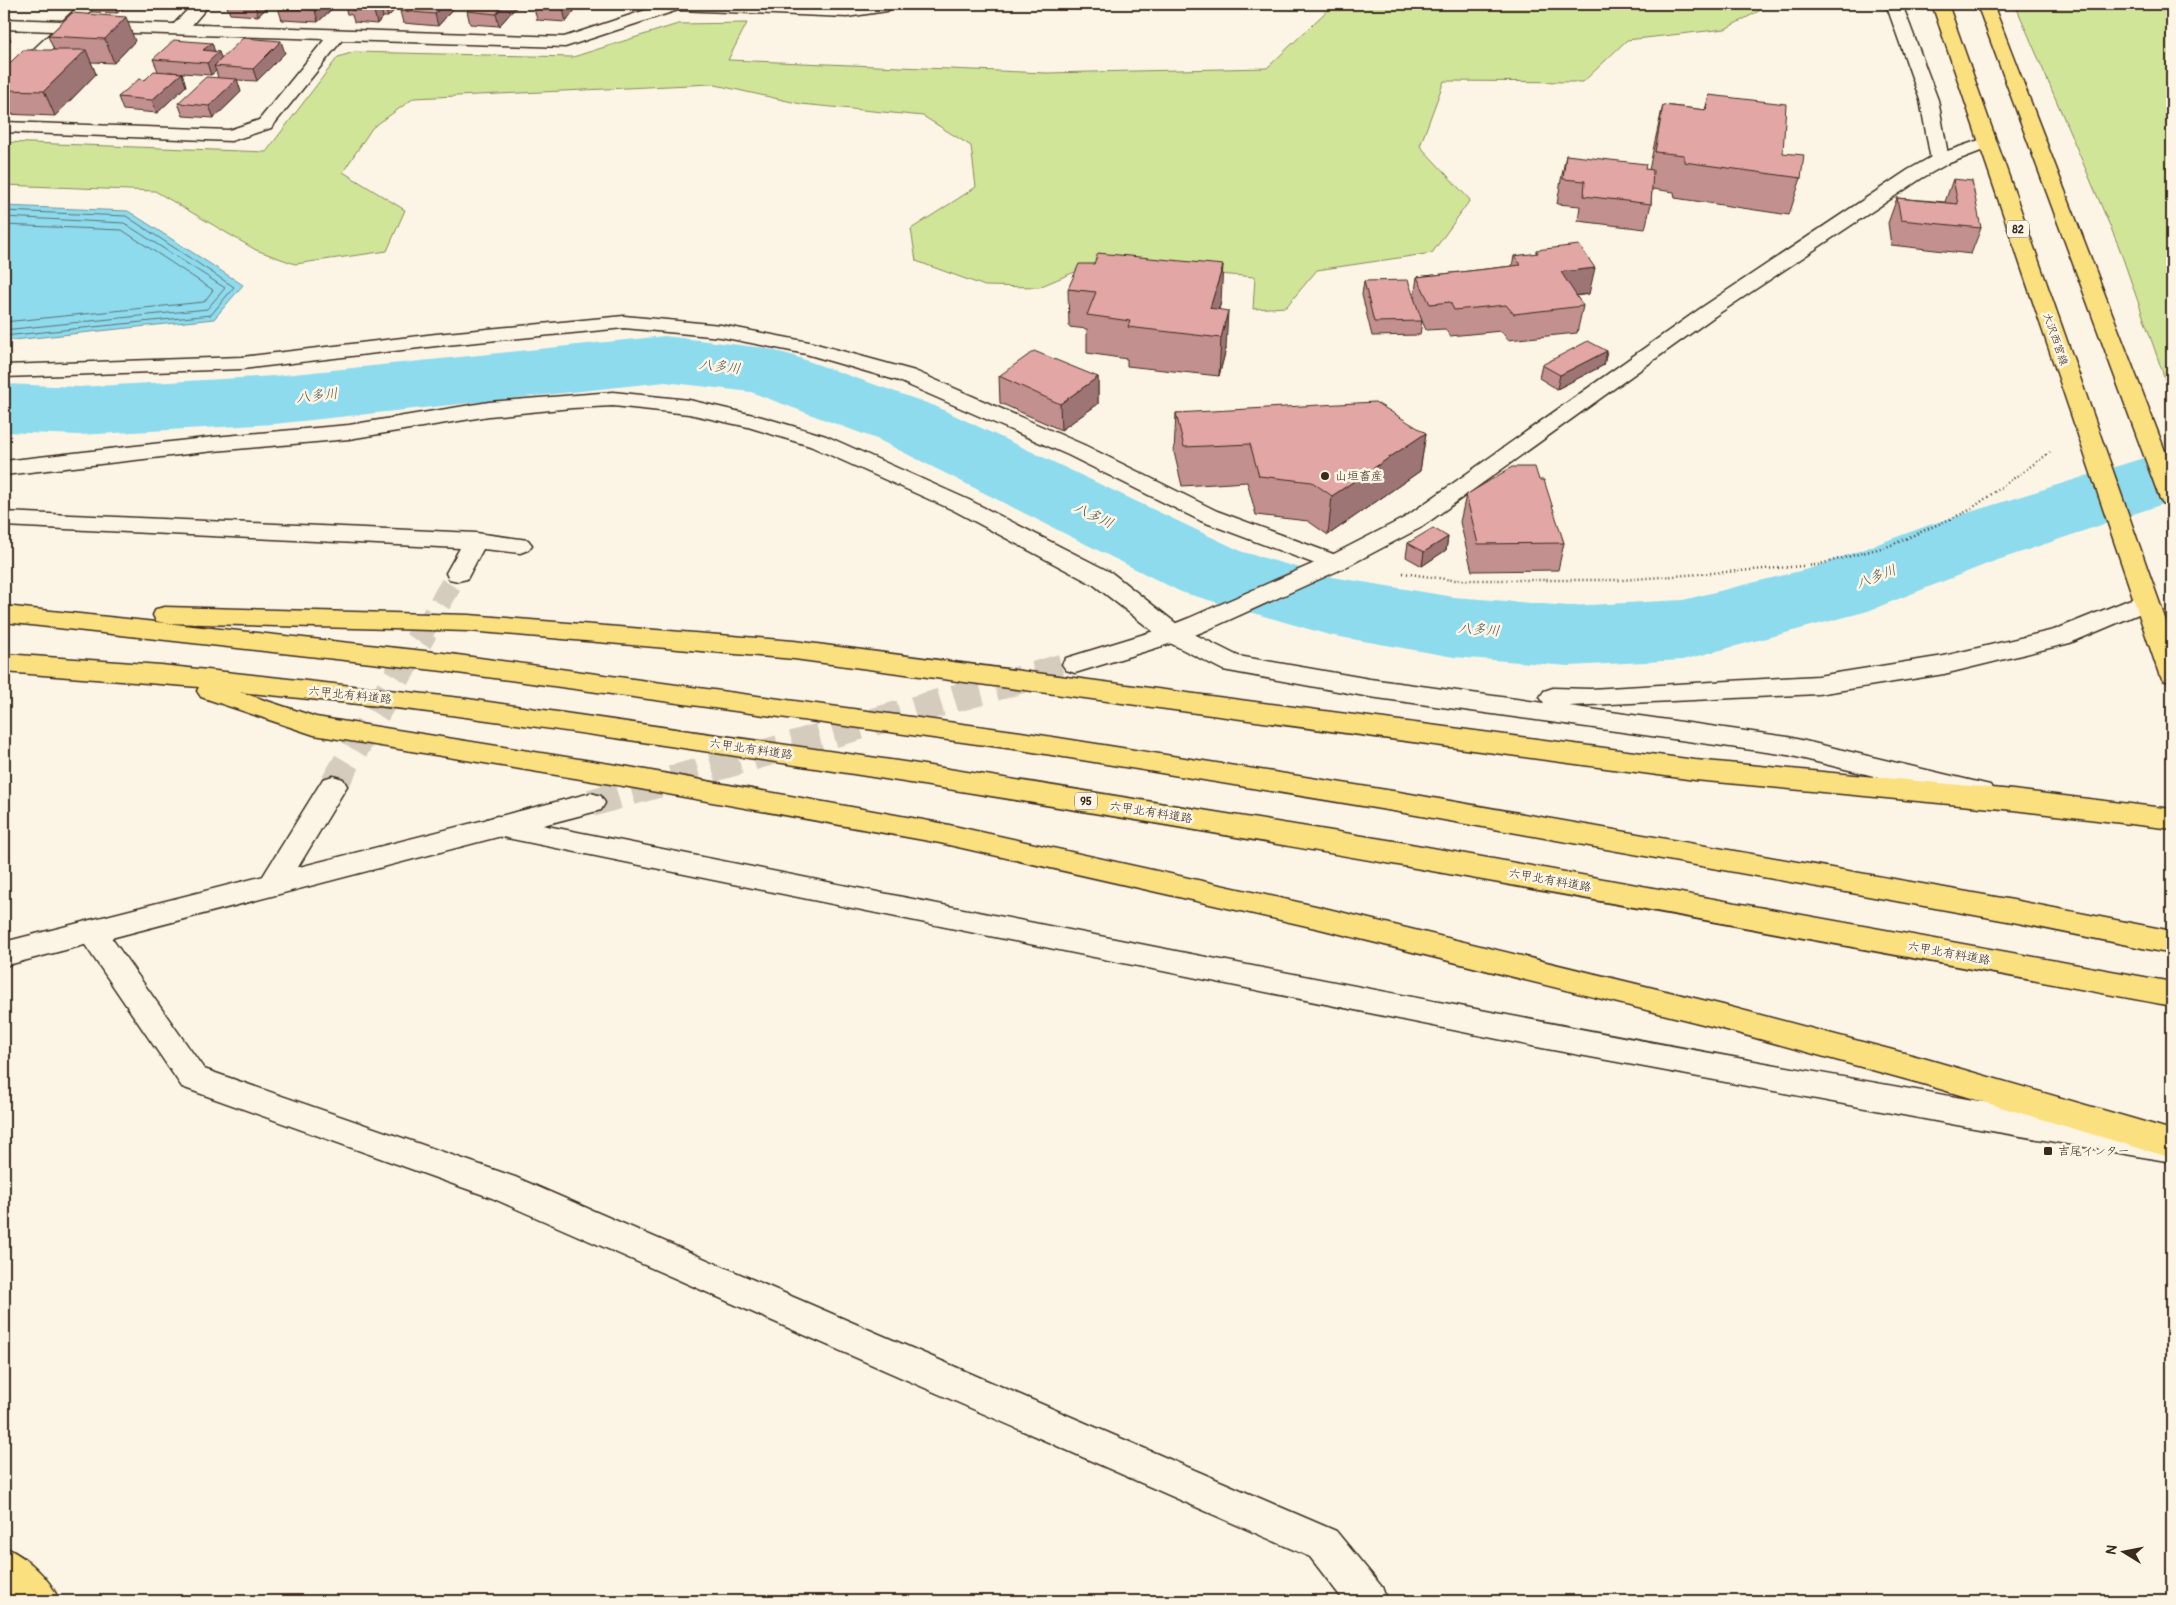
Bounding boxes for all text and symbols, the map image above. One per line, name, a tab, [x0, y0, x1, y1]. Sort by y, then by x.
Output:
road number: 82	[2007, 220, 2029, 238]
street label: 大沢西宮線	[2040, 311, 2071, 367]
water label: 八多川	[698, 356, 742, 377]
water label: 八多川	[295, 385, 339, 406]
place label: 山垣畜産	[1335, 469, 1383, 484]
marker: 山垣畜産	[1319, 470, 1331, 482]
water label: 八多川	[1071, 499, 1116, 532]
water label: 八多川	[1854, 561, 1899, 592]
water label: 八多川	[1457, 619, 1501, 640]
street label: 六甲北有料道路	[307, 684, 393, 707]
street label: 六甲北有料道路	[708, 736, 794, 763]
road number: 95	[1075, 792, 1097, 809]
street label: 六甲北有料道路	[1108, 799, 1194, 826]
street label: 六甲北有料道路	[1507, 866, 1593, 895]
street label: 六甲北有料道路	[1906, 939, 1992, 968]
place label: 吉尾インター	[2058, 1144, 2130, 1159]
marker: 吉尾インター	[2042, 1145, 2054, 1157]
north arrow	[2098, 1528, 2148, 1578]
text: N	[2102, 1544, 2121, 1556]

